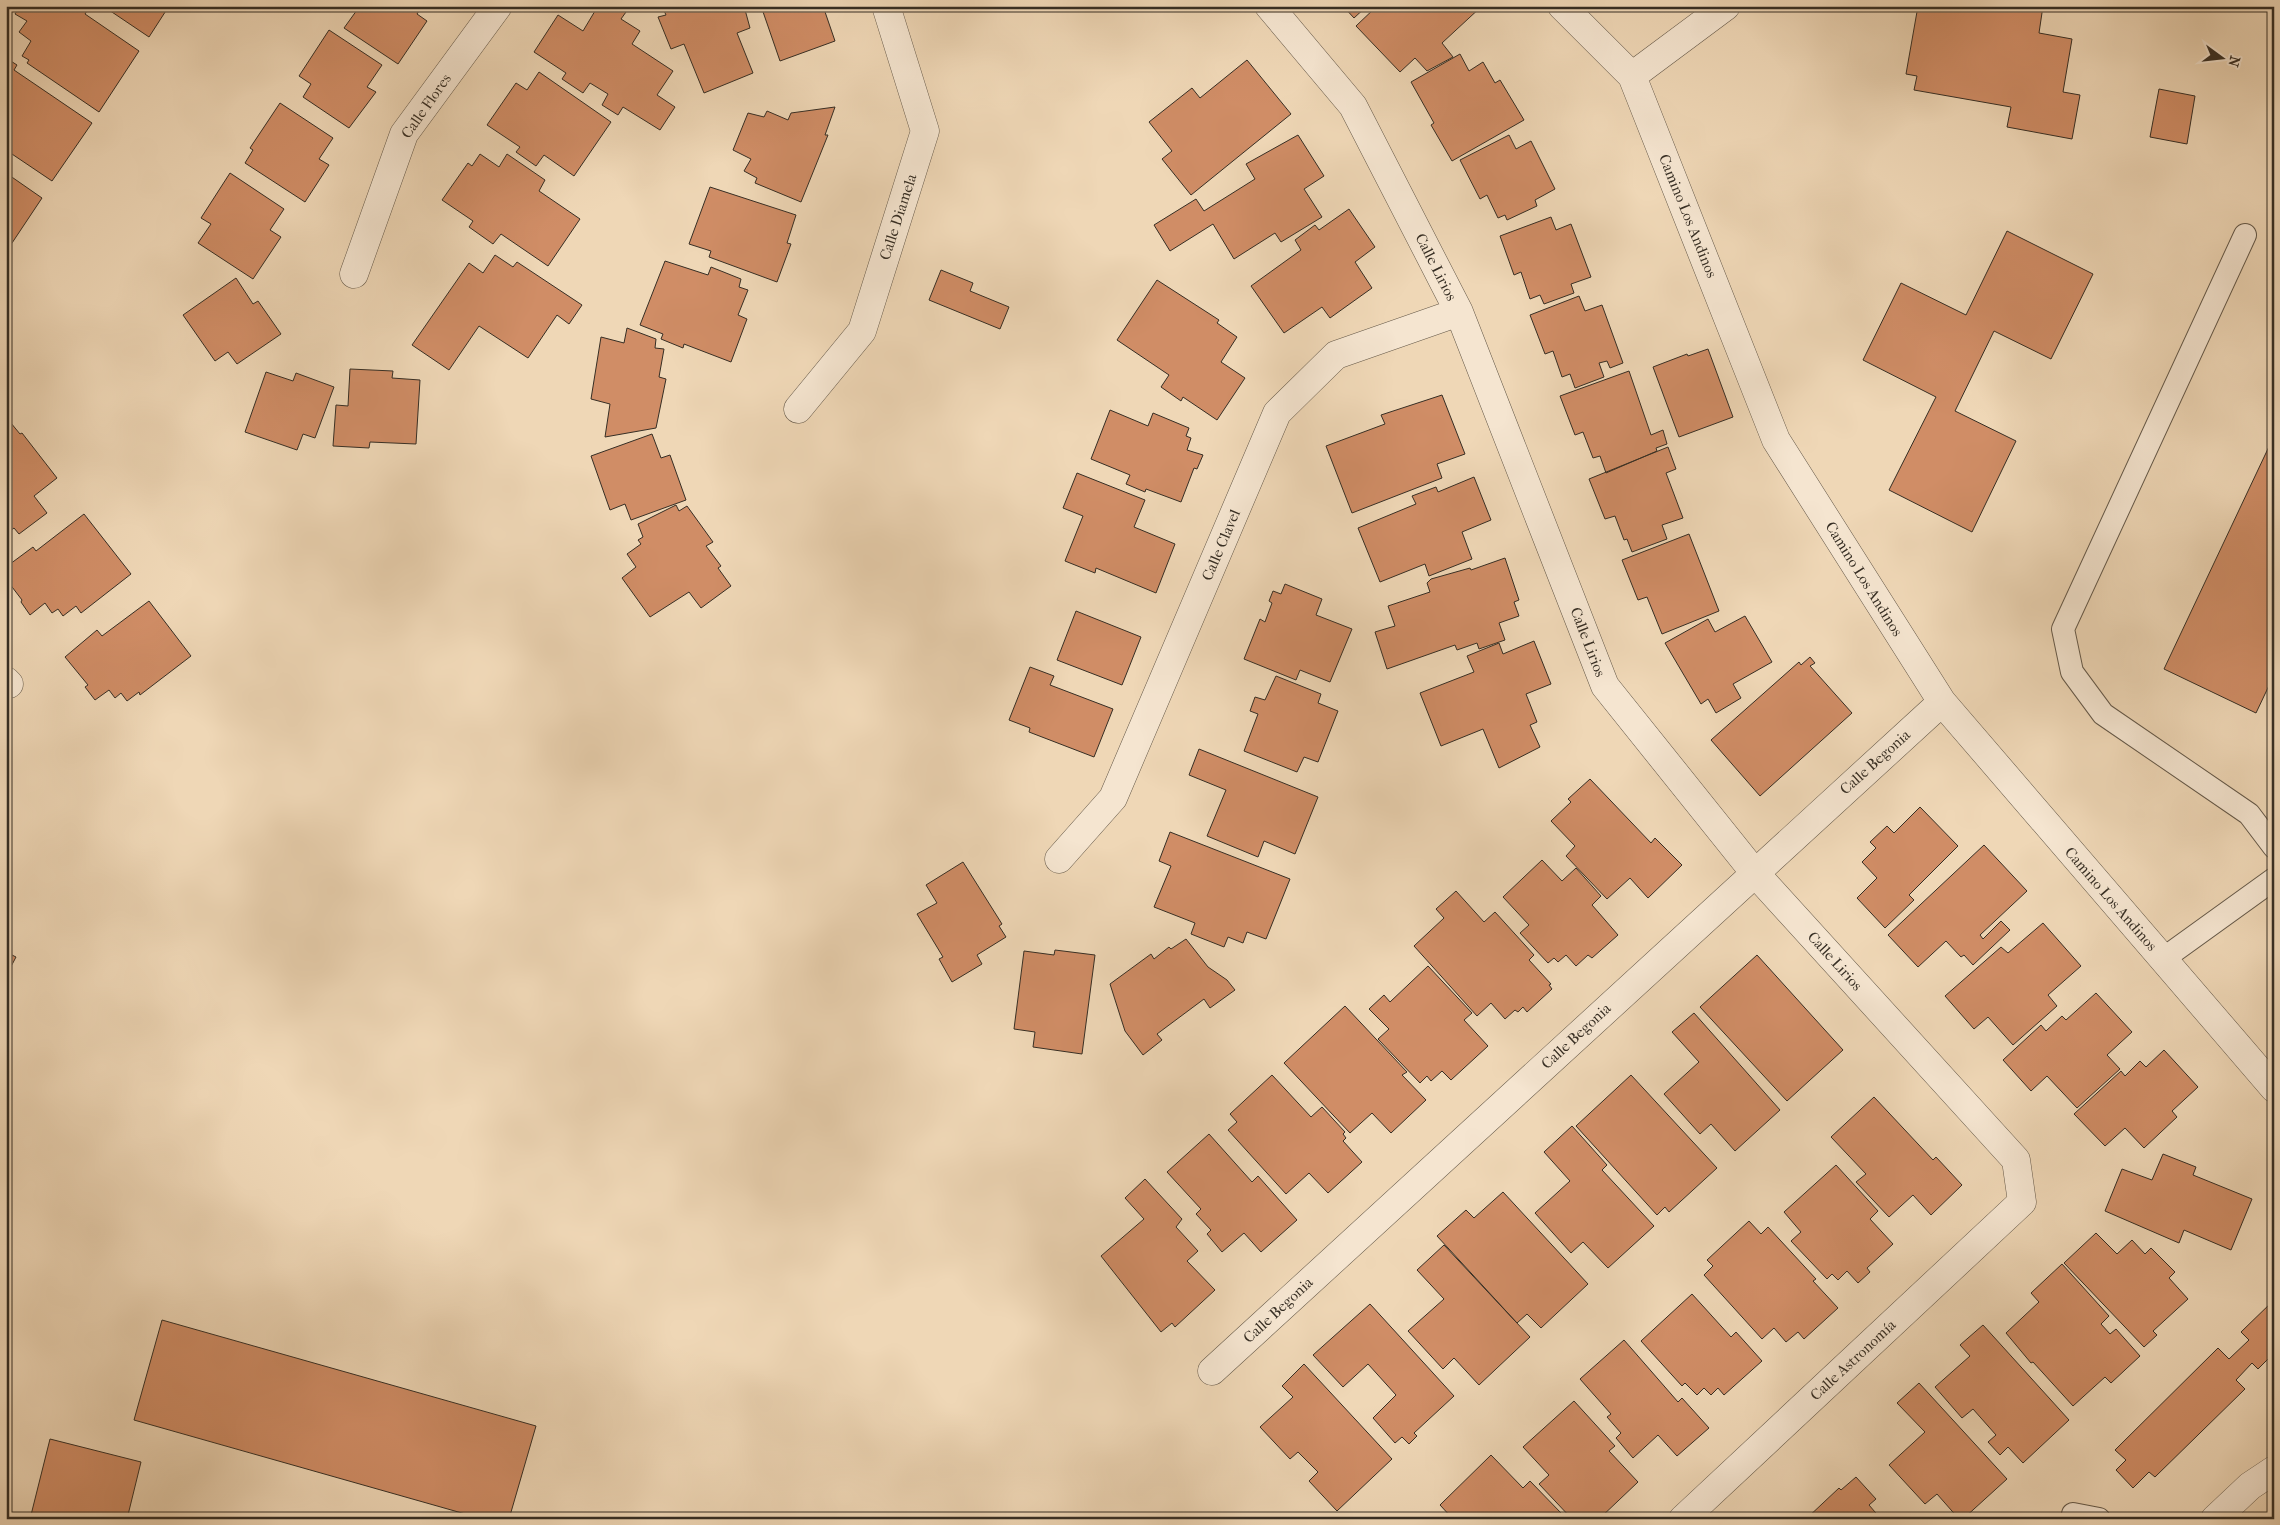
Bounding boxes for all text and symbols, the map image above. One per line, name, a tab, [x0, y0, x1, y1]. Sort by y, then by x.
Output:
north arrow	[2198, 32, 2248, 82]
text: N	[2224, 54, 2244, 69]
street label: Calle Flores	[397, 70, 455, 142]
street label: Camino Los Andinos	[1655, 152, 1721, 281]
street label: Calle Diamela	[876, 171, 921, 262]
street label: Calle Lirios	[1411, 230, 1461, 304]
street label: Calle Clavel	[1198, 507, 1244, 583]
street label: Camino Los Andinos	[1821, 518, 1907, 640]
street label: Calle Lirios	[1566, 605, 1610, 680]
street label: Calle Begonia	[1836, 725, 1915, 798]
street label: Camino Los Andinos	[2061, 843, 2161, 955]
street label: Calle Lirios	[1804, 928, 1866, 995]
street label: Calle Begonia	[1537, 998, 1615, 1073]
street label: Calle Begonia	[1239, 1272, 1317, 1347]
street label: Calle Astronomía	[1807, 1315, 1900, 1404]

